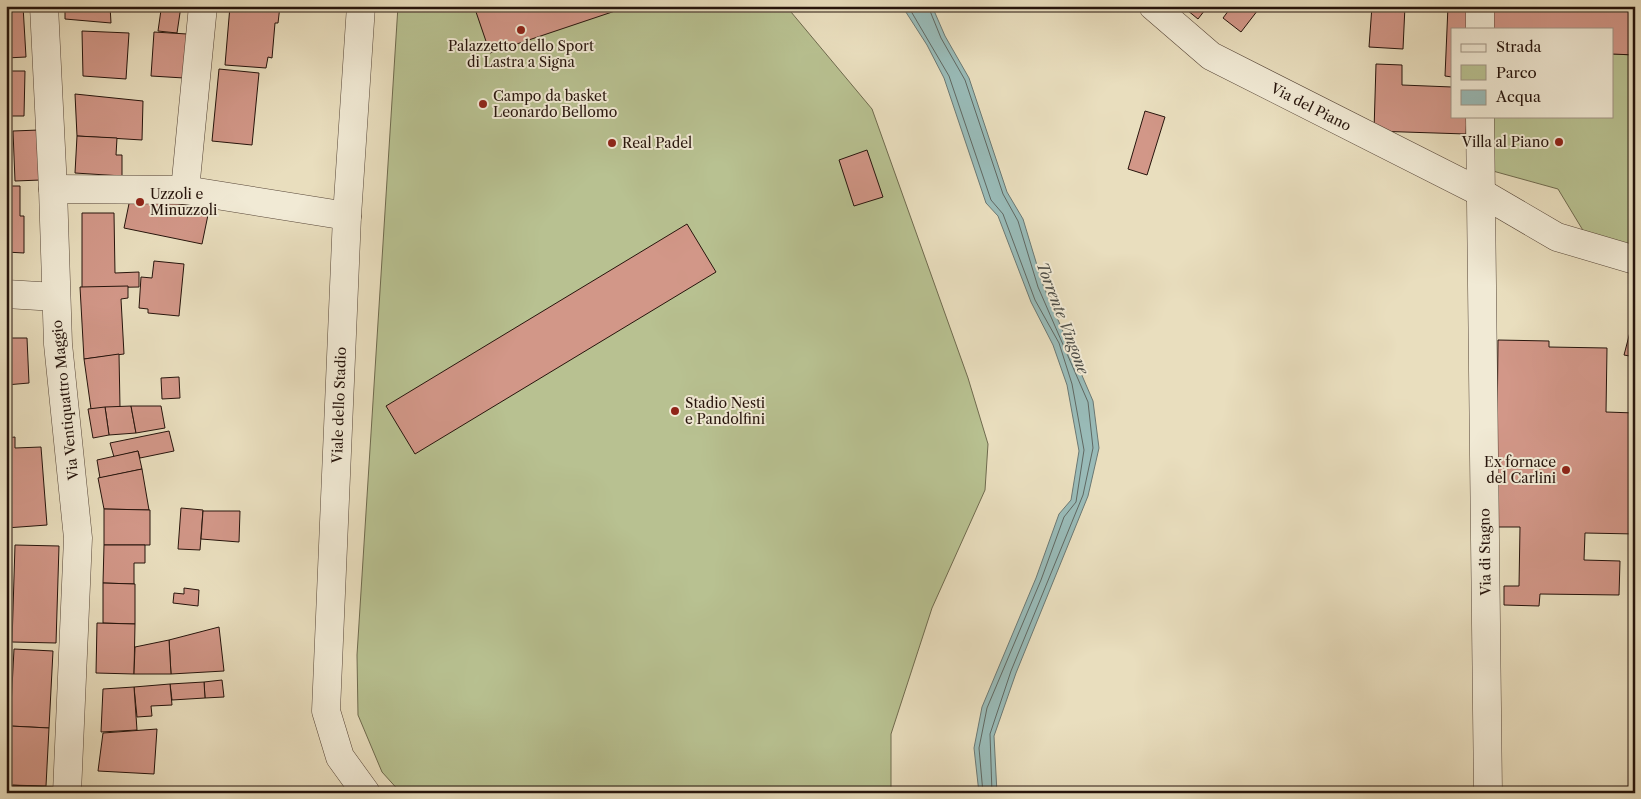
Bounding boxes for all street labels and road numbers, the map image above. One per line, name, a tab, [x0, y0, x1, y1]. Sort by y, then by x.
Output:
street label: Via del Piano	[1267, 79, 1354, 135]
street label: Via Ventiquattro Maggio	[48, 319, 82, 482]
street label: Viale dello Stadio	[328, 346, 350, 465]
street label: Via di Stagno	[1475, 508, 1495, 597]

